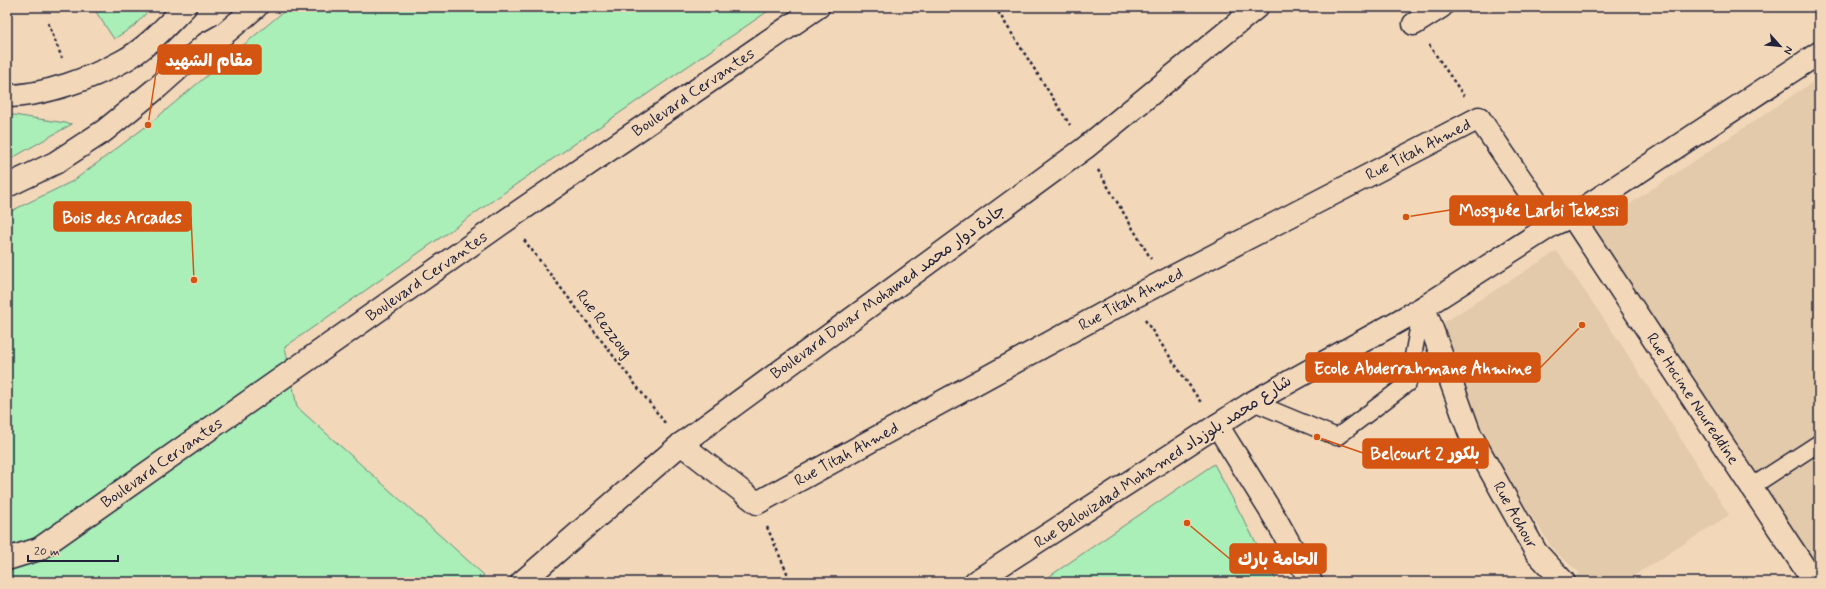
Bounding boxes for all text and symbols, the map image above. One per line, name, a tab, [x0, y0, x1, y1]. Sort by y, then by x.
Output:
north arrow	[1760, 26, 1800, 66]
street label: Boulevard Cervantes	[628, 43, 759, 142]
text: N	[1780, 44, 1796, 57]
callout: مقام الشهيد	[158, 45, 261, 74]
text: مقام الشهيد	[165, 50, 253, 73]
street label: Rue Titah Ahmed	[1362, 114, 1474, 186]
callout: Mosquée Larbi Tebessi	[1450, 196, 1627, 225]
street label: Boulevard Douar Mohamed جادة دوار محمد	[766, 200, 1010, 384]
text: Mosquée Larbi Tebessi	[1459, 200, 1619, 223]
callout: Bois des Arcades	[54, 202, 191, 231]
text: Bois des Arcades	[62, 207, 182, 229]
street label: Boulevard Cervantes	[362, 226, 492, 326]
street label: Rue Titah Ahmed	[1075, 263, 1187, 336]
street label: Rue Rezzoug	[571, 286, 637, 362]
street label: Rue Hocine Noureddine	[1642, 329, 1744, 469]
callout: Ecole Abderrahmane Ahmine	[1306, 353, 1540, 382]
text: Ecole Abderrahmane Ahmine	[1314, 358, 1532, 380]
street label: Rue Belouizdad Mohamed شارع محمد بلوزداد	[1030, 371, 1296, 553]
street label: Boulevard Cervantes	[97, 413, 227, 513]
street label: Rue Titah Ahmed	[790, 417, 902, 491]
callout: Belcourt 2 بلكور	[1363, 439, 1488, 468]
text: Belcourt 2 بلكور	[1370, 443, 1480, 465]
street label: Rue Achour	[1488, 478, 1543, 553]
scale bar	[28, 537, 118, 563]
text: 20 m	[34, 544, 60, 560]
callout: الحامة بارك	[1230, 544, 1326, 573]
text: الحامة بارك	[1238, 549, 1318, 571]

